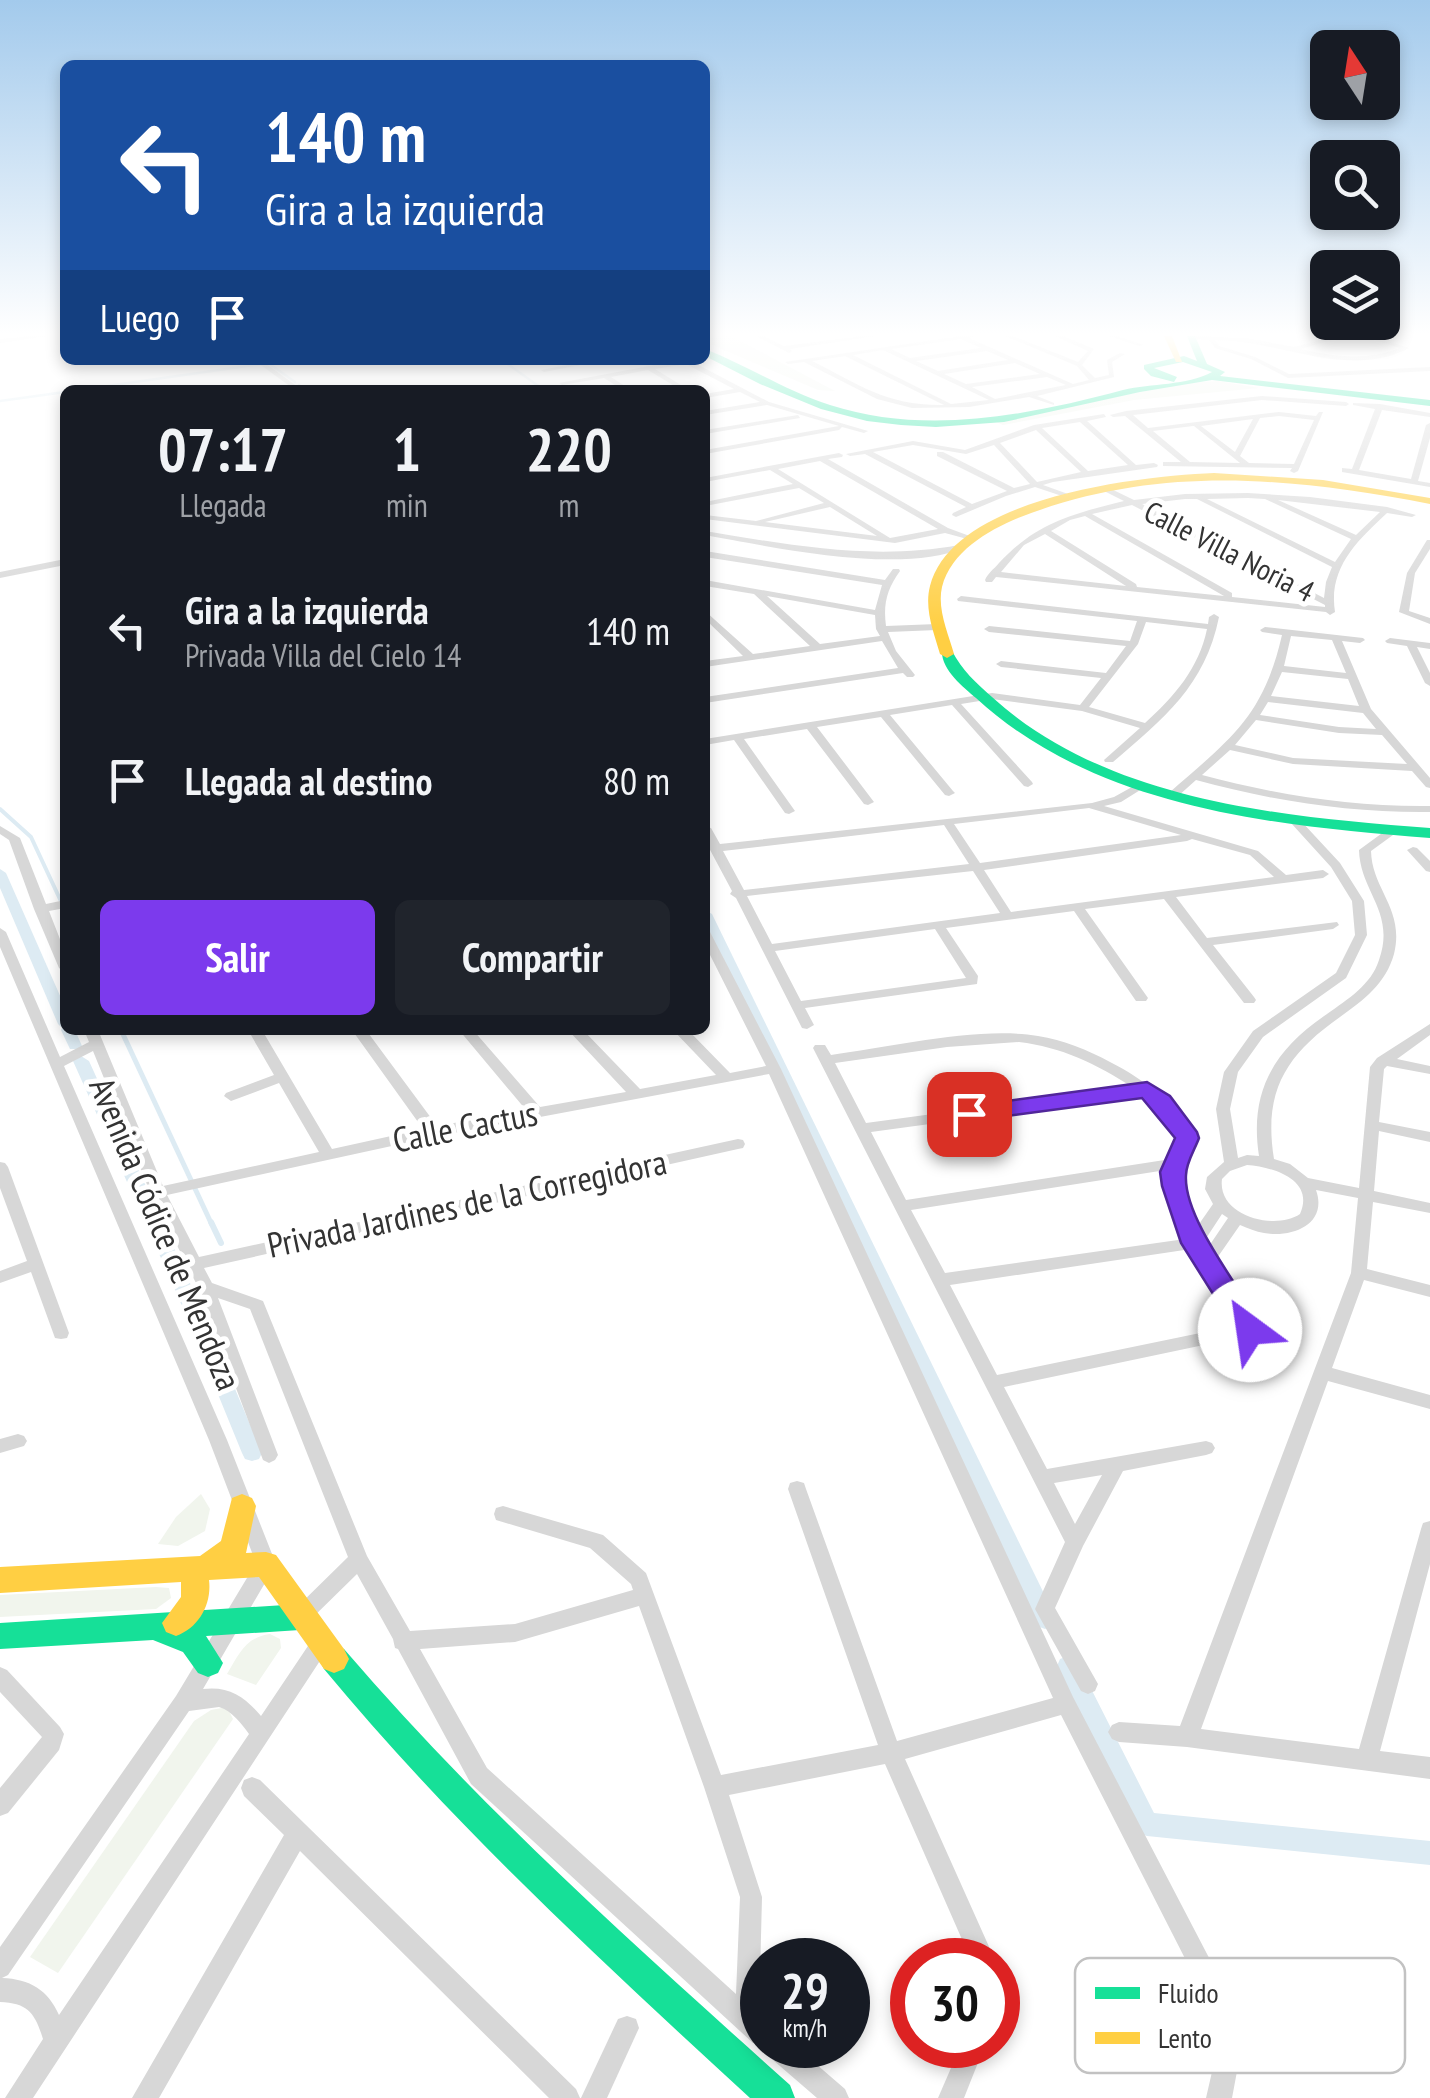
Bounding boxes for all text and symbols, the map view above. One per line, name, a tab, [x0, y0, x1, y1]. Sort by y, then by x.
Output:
north arrow	[1310, 30, 1400, 120]
map controls	[1310, 30, 1400, 340]
text: 140 m	[265, 91, 426, 181]
icon: left	[100, 100, 230, 230]
button: search	[1310, 140, 1400, 230]
text: Gira a la izquierda	[265, 179, 545, 237]
button: layers	[1310, 250, 1400, 340]
icon: arrive	[200, 290, 255, 345]
text: Luego	[100, 293, 180, 342]
text: 07:17	[158, 410, 288, 488]
text: 1	[393, 410, 421, 488]
text: 220	[526, 410, 612, 488]
text: Llegada	[179, 484, 266, 526]
text: min	[386, 484, 428, 526]
text: m	[558, 484, 579, 526]
street label: Calle Villa Noria 4	[1138, 491, 1321, 610]
text: Gira a la izquierda	[185, 585, 429, 634]
icon: left	[100, 603, 155, 658]
text: 140 m	[586, 606, 670, 655]
text: Privada Villa del Cielo 14	[185, 634, 461, 676]
icon: arrive	[100, 753, 155, 808]
text: Llegada al destino	[185, 756, 432, 805]
text: 80 m	[603, 756, 670, 805]
button: Salir	[100, 900, 375, 1015]
button: Compartir	[395, 900, 670, 1015]
street label: Avenida Códice de Mendoza	[79, 1070, 253, 1397]
pin	[927, 1072, 1012, 1157]
icon: arrive	[942, 1087, 997, 1142]
street label: Calle Cactus	[389, 1089, 541, 1163]
street label: Privada Jardines de la Corregidora	[263, 1138, 671, 1268]
position arrow	[1198, 1278, 1302, 1382]
speed limit sign: 30	[890, 1938, 1020, 2068]
text: 29	[781, 1958, 829, 2023]
legend	[1075, 1958, 1405, 2073]
text: Fluido	[1158, 1974, 1219, 2011]
text: km/h	[783, 2012, 827, 2044]
text: Lento	[1158, 2019, 1212, 2056]

